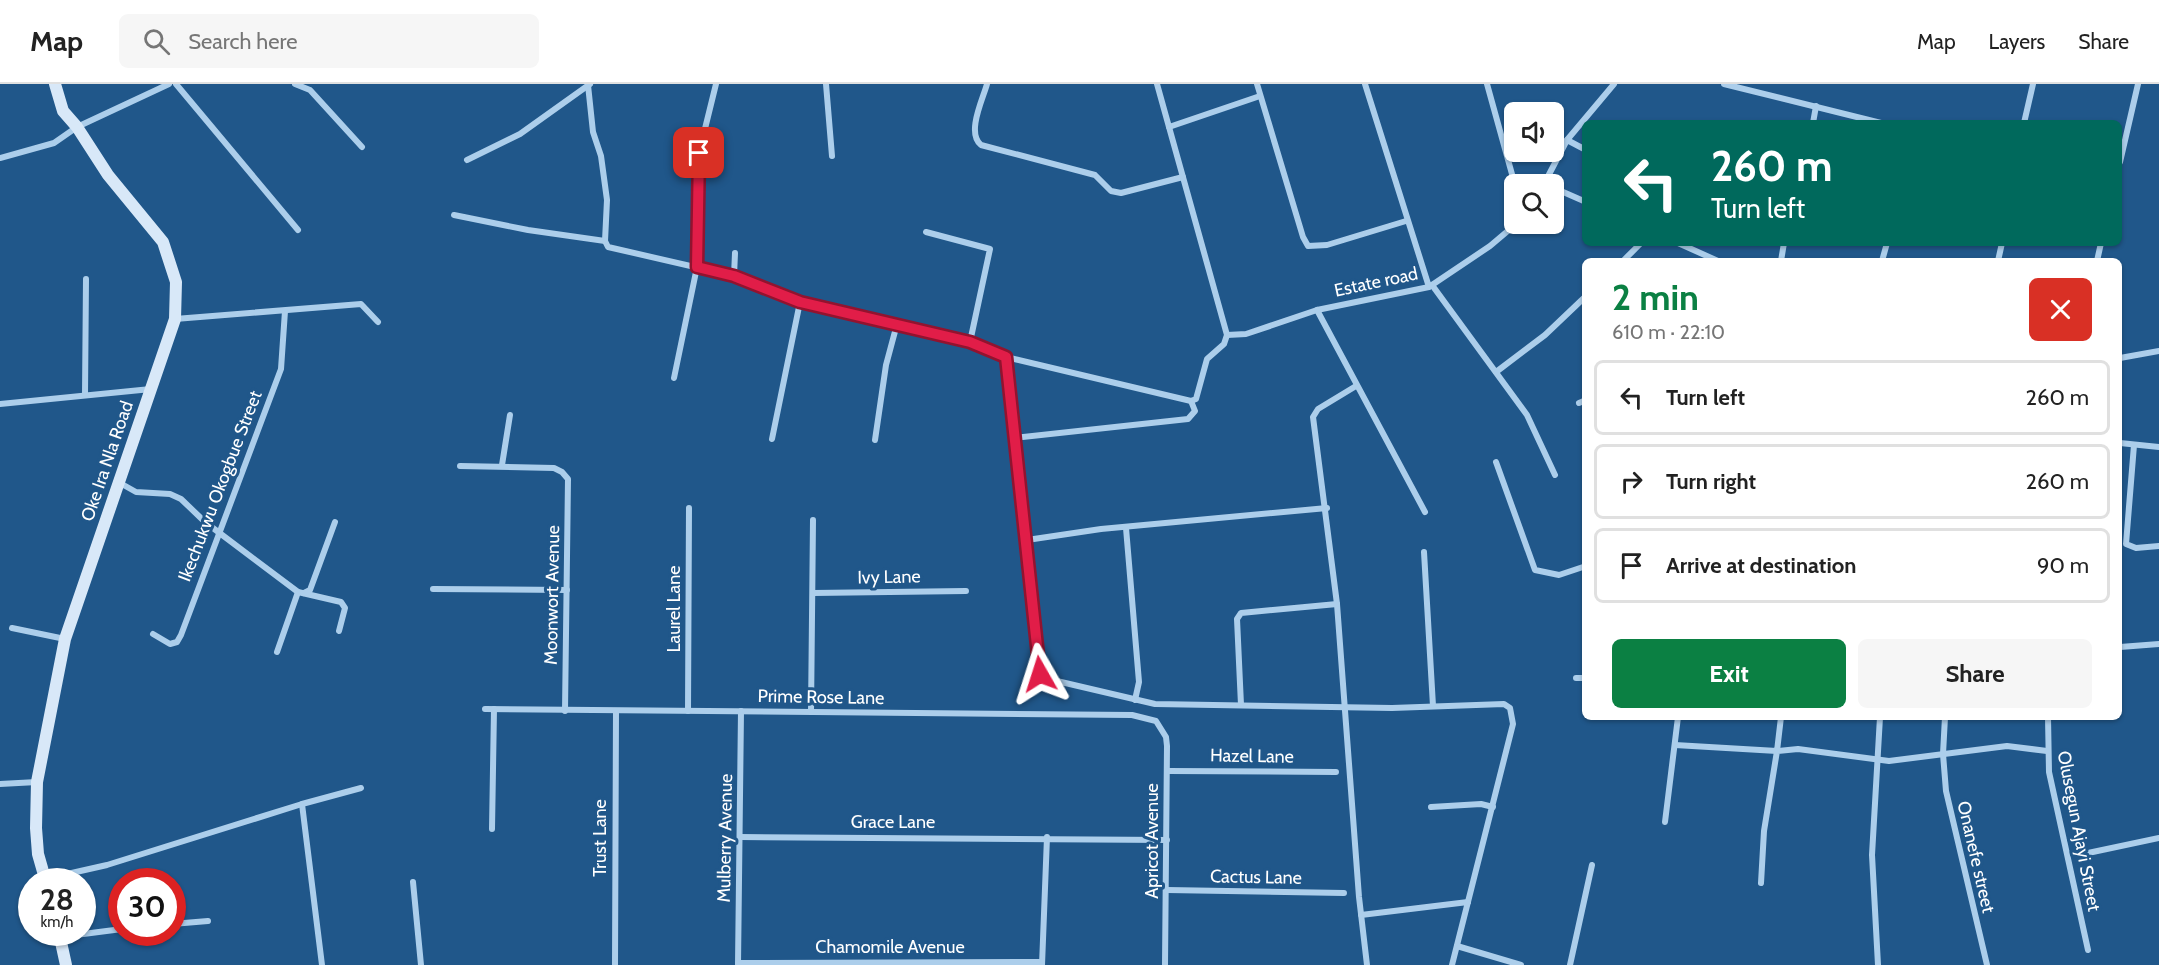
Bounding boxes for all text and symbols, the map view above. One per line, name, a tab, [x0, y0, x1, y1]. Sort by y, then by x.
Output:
search box	[119, 14, 539, 68]
text: Map	[30, 24, 83, 58]
icon: search	[140, 25, 173, 58]
text: Search here	[188, 28, 297, 55]
text: Map	[1917, 29, 1956, 54]
text: Layers	[1989, 29, 2045, 54]
text: Share	[2078, 29, 2129, 54]
map controls	[1504, 102, 1564, 234]
button: sound	[1504, 102, 1564, 162]
pin	[673, 127, 724, 178]
icon: arrive	[682, 136, 715, 169]
text: 260 m	[1711, 140, 1832, 192]
icon: left	[1612, 144, 1690, 222]
button: search	[1504, 174, 1564, 234]
text: Turn left	[1711, 192, 1805, 225]
street label: Estate road	[1332, 262, 1420, 302]
text: 2 min	[1612, 275, 1699, 319]
button: close	[2029, 278, 2092, 341]
text: 610 m · 22:10	[1612, 320, 1725, 344]
icon: left	[1615, 381, 1648, 414]
text: Turn left	[1666, 384, 1745, 411]
text: 260 m	[2025, 384, 2089, 411]
street label: Ikechukwu Okogbue Street	[173, 388, 267, 584]
street label: Oke Ira Nla Road	[76, 398, 138, 524]
icon: right	[1615, 465, 1648, 498]
text: Turn right	[1666, 468, 1756, 495]
text: 260 m	[2025, 468, 2089, 495]
street label: Moonwort Avenue	[540, 525, 564, 665]
icon: arrive	[1615, 549, 1648, 582]
text: Arrive at destination	[1666, 552, 1856, 579]
text: 90 m	[2037, 552, 2089, 579]
street label: Ivy Lane	[857, 565, 921, 589]
street label: Laurel Lane	[663, 566, 685, 653]
button: Exit	[1612, 639, 1846, 708]
button: Share	[1858, 639, 2092, 708]
position arrow	[1008, 642, 1072, 706]
street label: Prime Rose Lane	[757, 685, 885, 709]
street label: Hazel Lane	[1210, 744, 1294, 768]
street label: Olusegun Ajayi Street	[2053, 749, 2105, 913]
street label: Mulberry Avenue	[713, 773, 737, 903]
street label: Apricot Avenue	[1141, 783, 1163, 899]
street label: Trust Lane	[589, 799, 611, 877]
street label: Onanefe street	[1952, 799, 2000, 915]
street label: Grace Lane	[851, 811, 935, 833]
street label: Cactus Lane	[1210, 865, 1302, 889]
speed limit sign: 30	[108, 868, 186, 946]
text: 28	[40, 881, 74, 918]
text: km/h	[41, 913, 73, 931]
street label: Chamomile Avenue	[815, 936, 965, 958]

